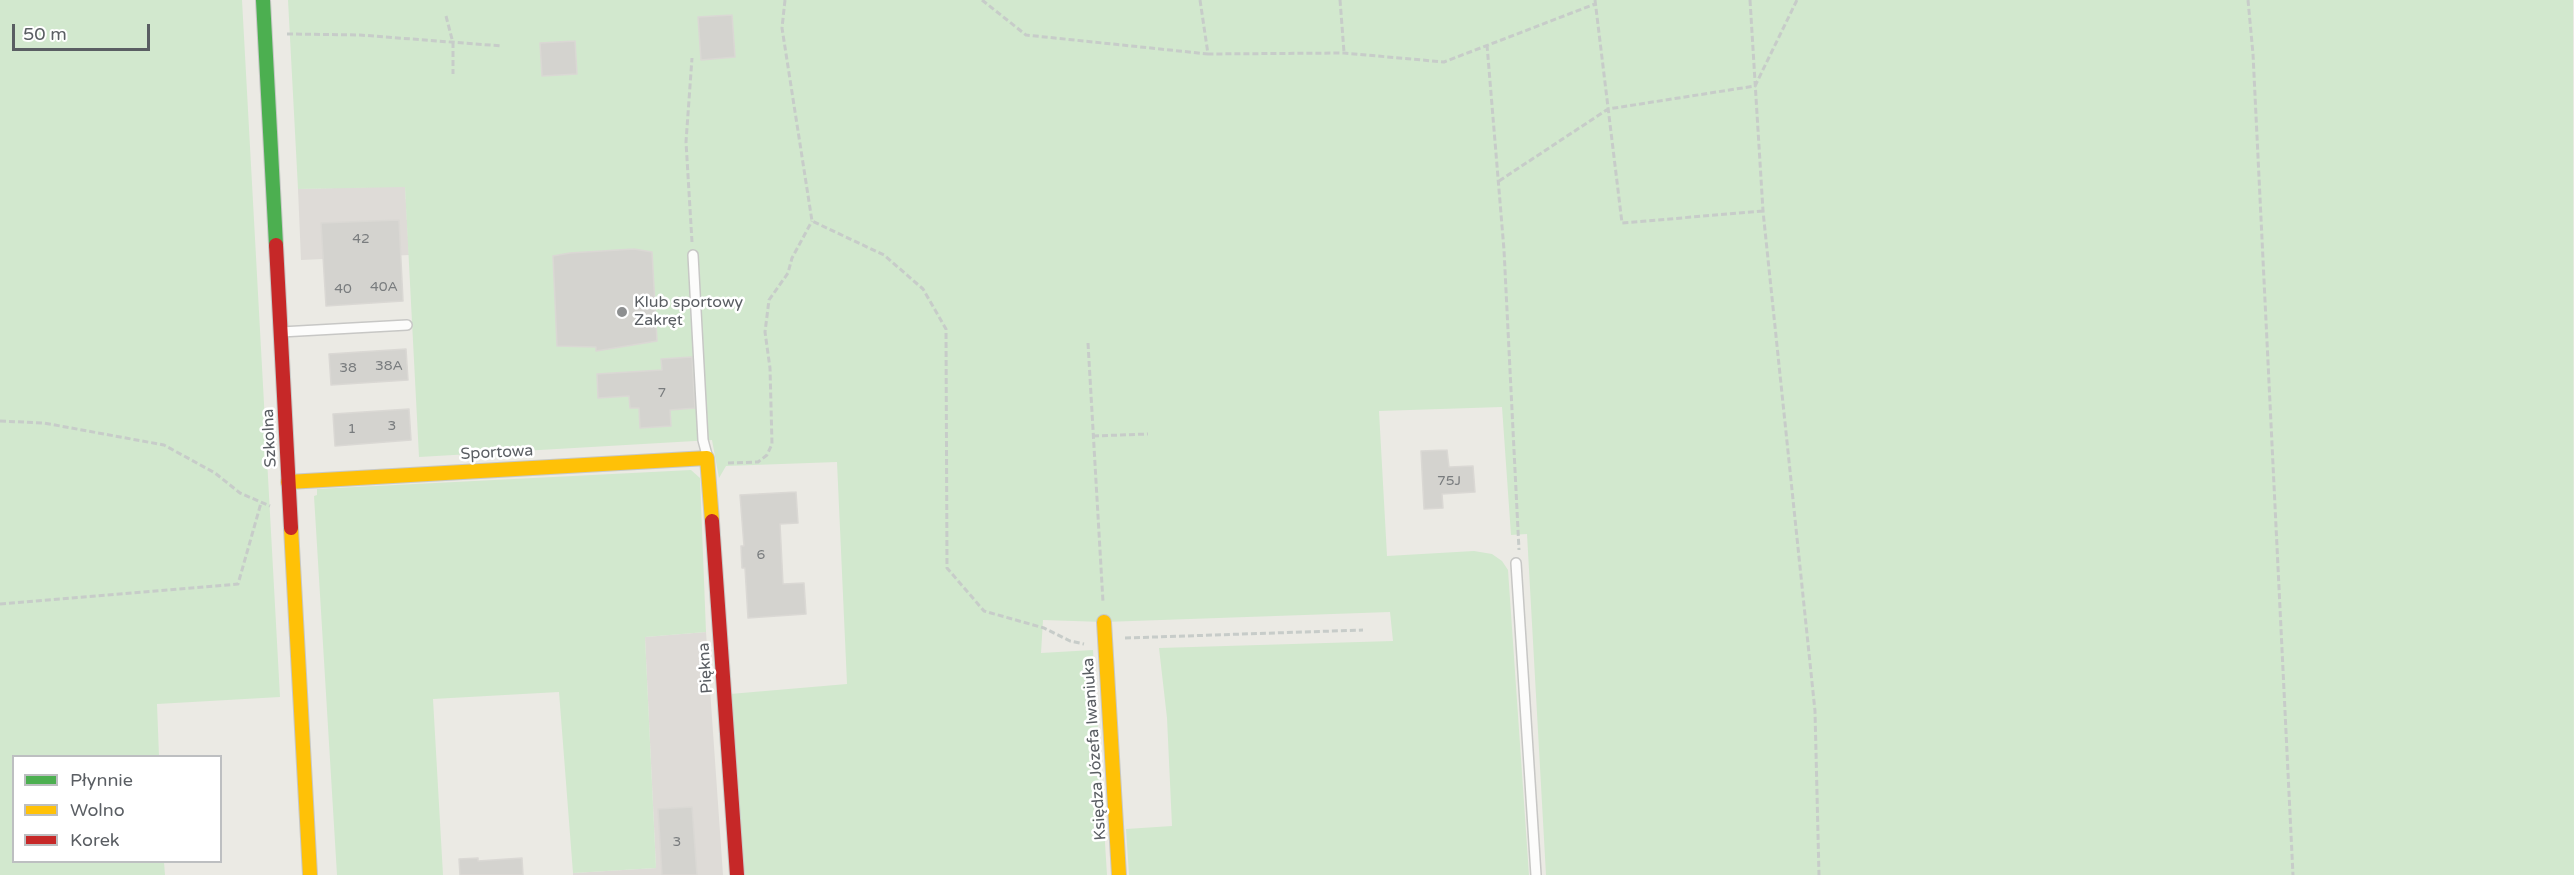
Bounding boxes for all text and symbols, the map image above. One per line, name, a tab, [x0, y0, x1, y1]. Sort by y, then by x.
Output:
scale bar	[15, 12, 153, 50]
text: 50 m	[23, 23, 67, 45]
house number: 42	[352, 231, 370, 247]
house number: 40A	[370, 279, 398, 295]
house number: 40	[334, 281, 352, 297]
place label: Klub sportowy Zakręt	[634, 293, 743, 331]
marker: Klub sportowy Zakręt	[615, 305, 629, 319]
house number: 38A	[375, 358, 403, 374]
house number: 38	[339, 360, 357, 376]
house number: 7	[658, 385, 666, 401]
street label: Szkolna	[259, 408, 281, 468]
house number: 3	[388, 418, 396, 434]
house number: 1	[348, 421, 356, 437]
street label: Sportowa	[460, 442, 534, 464]
house number: 75J	[1437, 473, 1461, 489]
house number: 6	[757, 547, 765, 563]
street label: Piękna	[695, 642, 717, 694]
street label: Księdza Józefa Iwaniuka	[1079, 657, 1111, 841]
legend	[12, 755, 222, 863]
text: Płynnie	[70, 769, 133, 791]
text: Wolno	[70, 799, 125, 821]
text: Korek	[70, 829, 120, 851]
house number: 3	[673, 834, 681, 850]

